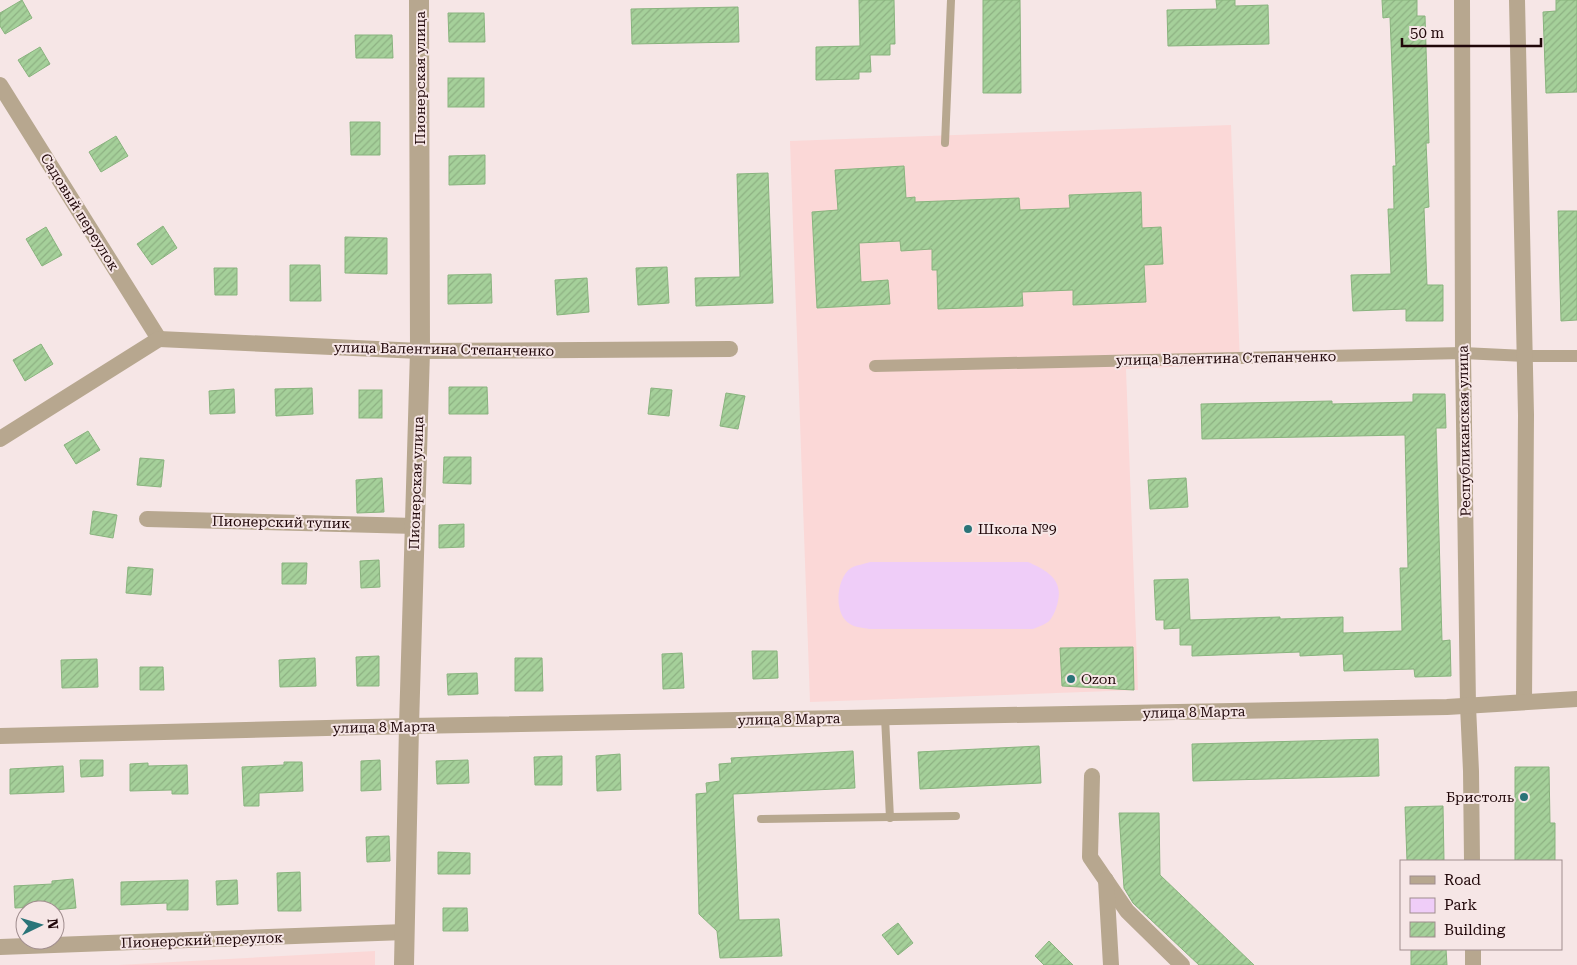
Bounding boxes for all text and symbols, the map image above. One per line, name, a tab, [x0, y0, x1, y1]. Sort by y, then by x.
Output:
street label: Пионерская улица	[412, 11, 428, 145]
scale bar	[1402, 15, 1541, 47]
text: 50 m	[1410, 24, 1445, 42]
street label: Садовый переулок	[37, 150, 123, 274]
street label: улица Валентина Степанченко	[334, 339, 554, 359]
street label: Республиканская улица	[1454, 345, 1473, 517]
street label: улица Валентина Степанченко	[1116, 348, 1336, 368]
street label: Пионерская улица	[406, 416, 426, 550]
street label: Пионерский тупик	[212, 513, 350, 531]
place label: Школа №9	[978, 521, 1057, 537]
marker: Школа №9	[962, 523, 974, 535]
place label: Ozon	[1081, 671, 1116, 687]
marker: Ozon	[1065, 673, 1077, 685]
street label: улица 8 Марта	[1142, 703, 1246, 721]
street label: улица 8 Марта	[737, 710, 841, 728]
street label: улица 8 Марта	[332, 718, 436, 736]
place label: Бристоль	[1446, 789, 1515, 805]
marker: Бристоль	[1518, 791, 1530, 803]
legend	[1400, 860, 1562, 950]
text: Road	[1444, 871, 1481, 889]
text: Park	[1444, 896, 1478, 914]
north arrow	[15, 900, 65, 950]
text: N	[45, 918, 61, 930]
text: Building	[1444, 921, 1506, 939]
street label: Пионерский переулок	[121, 929, 283, 951]

